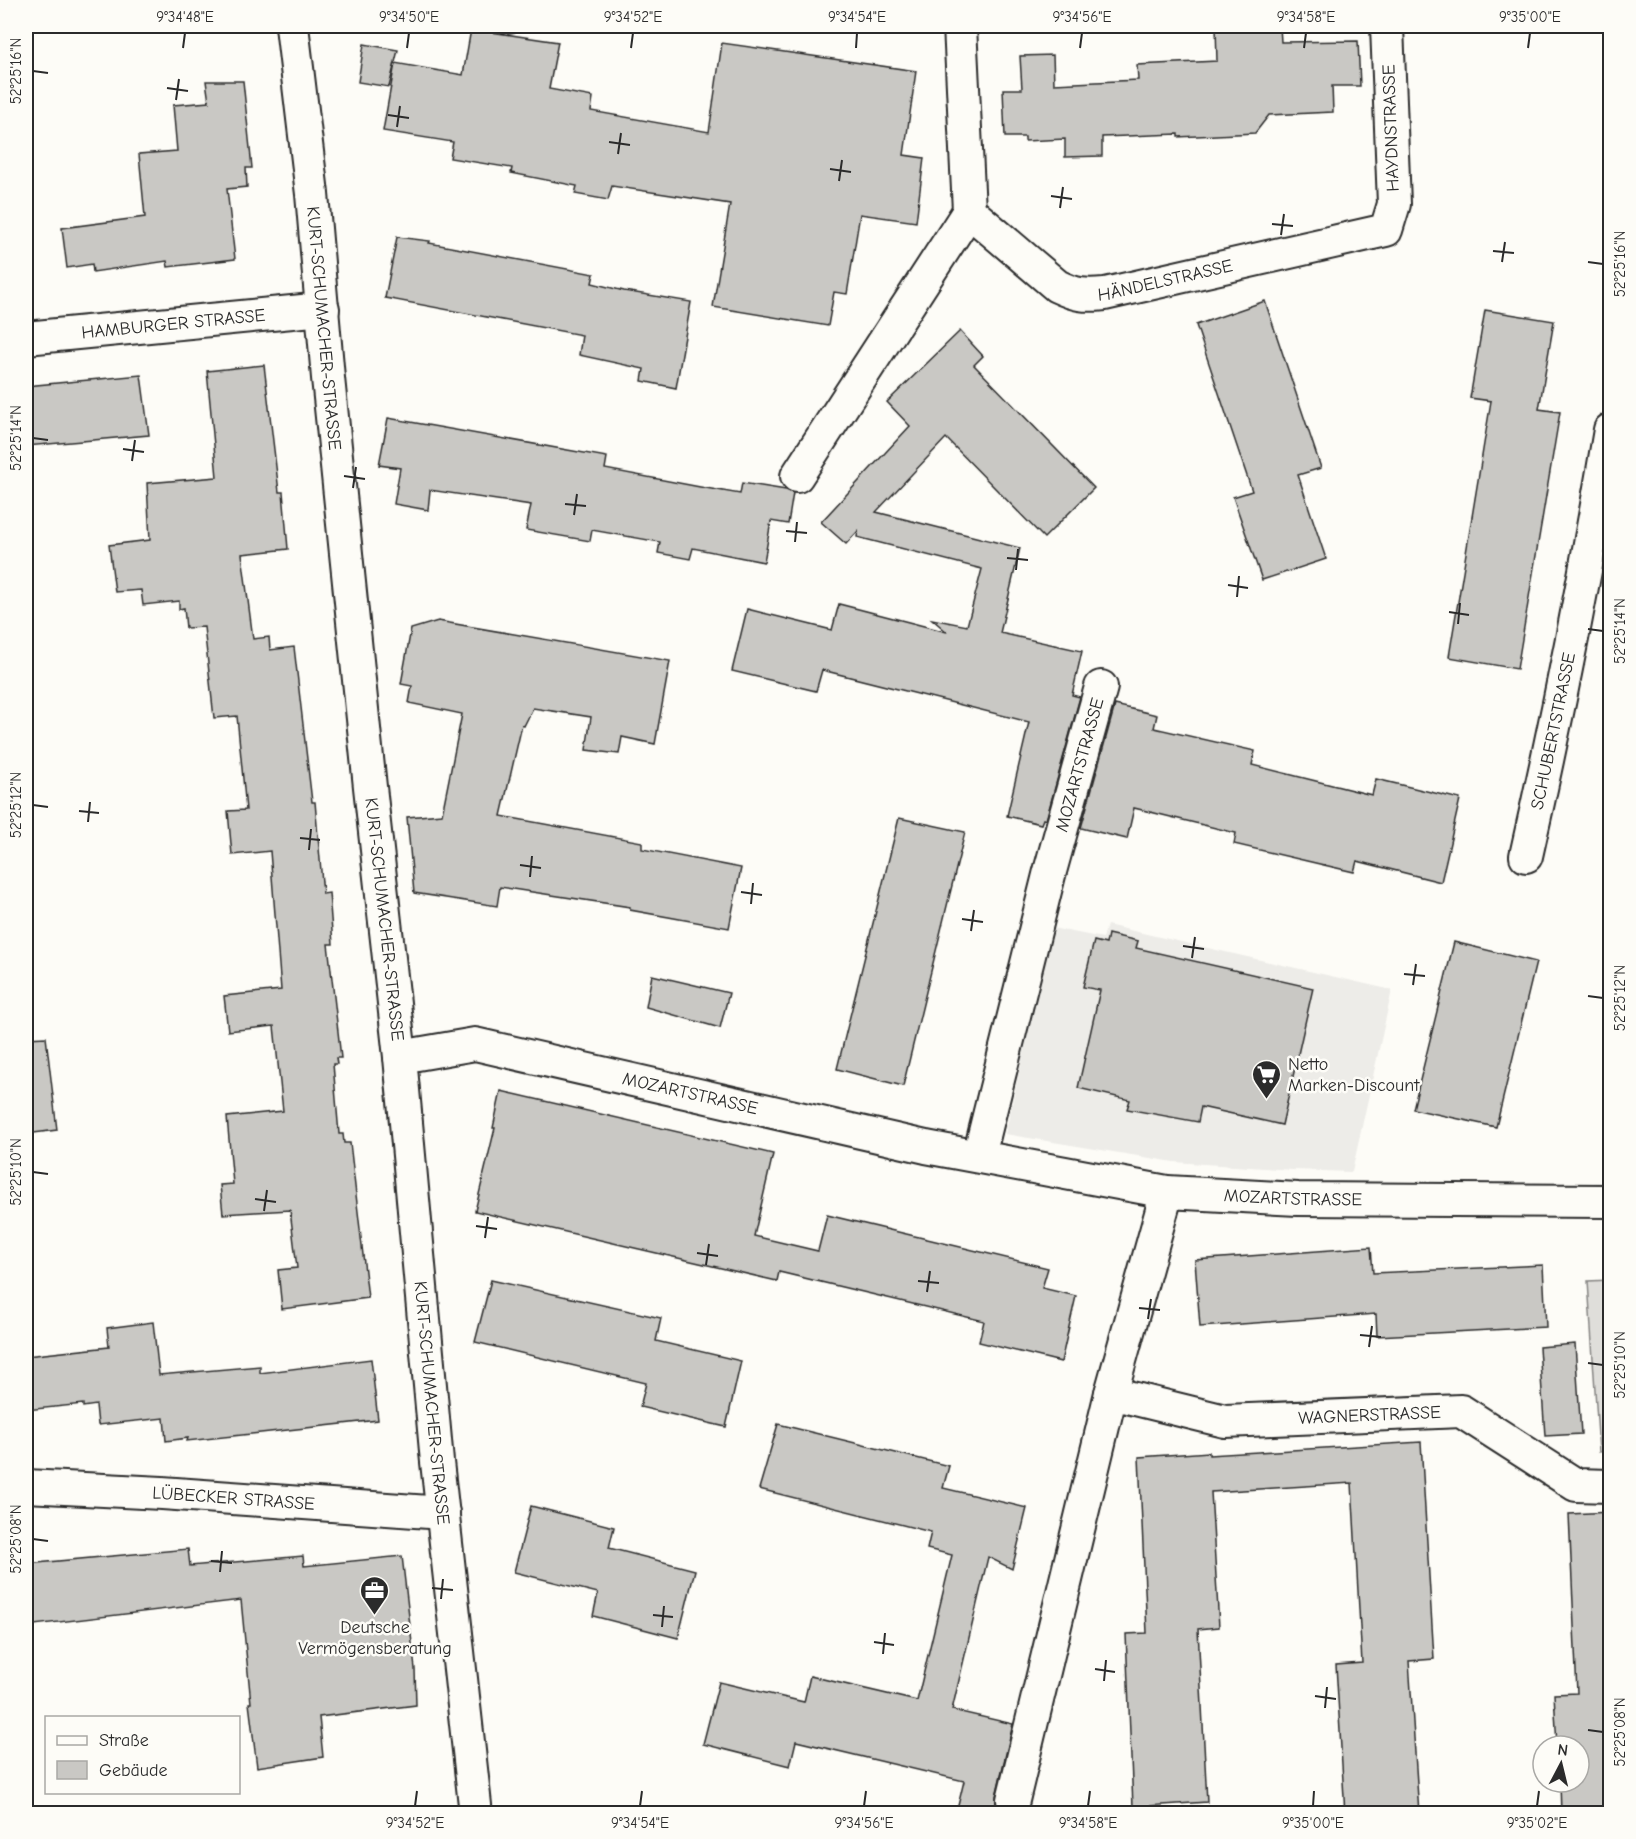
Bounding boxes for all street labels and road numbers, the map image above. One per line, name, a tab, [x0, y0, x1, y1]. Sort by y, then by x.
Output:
street label: HAYDNSTRASSE	[1378, 64, 1404, 192]
street label: KURT-SCHUMACHER-STRASSE	[303, 205, 346, 451]
street label: HÄNDELSTRASSE	[1097, 255, 1235, 305]
street label: HAMBURGER STRASSE	[80, 304, 266, 343]
street label: SCHUBERTSTRASSE	[1526, 650, 1580, 811]
street label: MOZARTSTRASSE	[1051, 695, 1108, 834]
street label: KURT-SCHUMACHER-STRASSE	[361, 796, 409, 1042]
street label: MOZARTSTRASSE	[621, 1068, 760, 1119]
street label: MOZARTSTRASSE	[1223, 1185, 1362, 1210]
street label: KURT-SCHUMACHER-STRASSE	[410, 1280, 454, 1526]
street label: WAGNERSTRASSE	[1298, 1401, 1441, 1428]
street label: LÜBECKER STRASSE	[152, 1482, 316, 1514]

